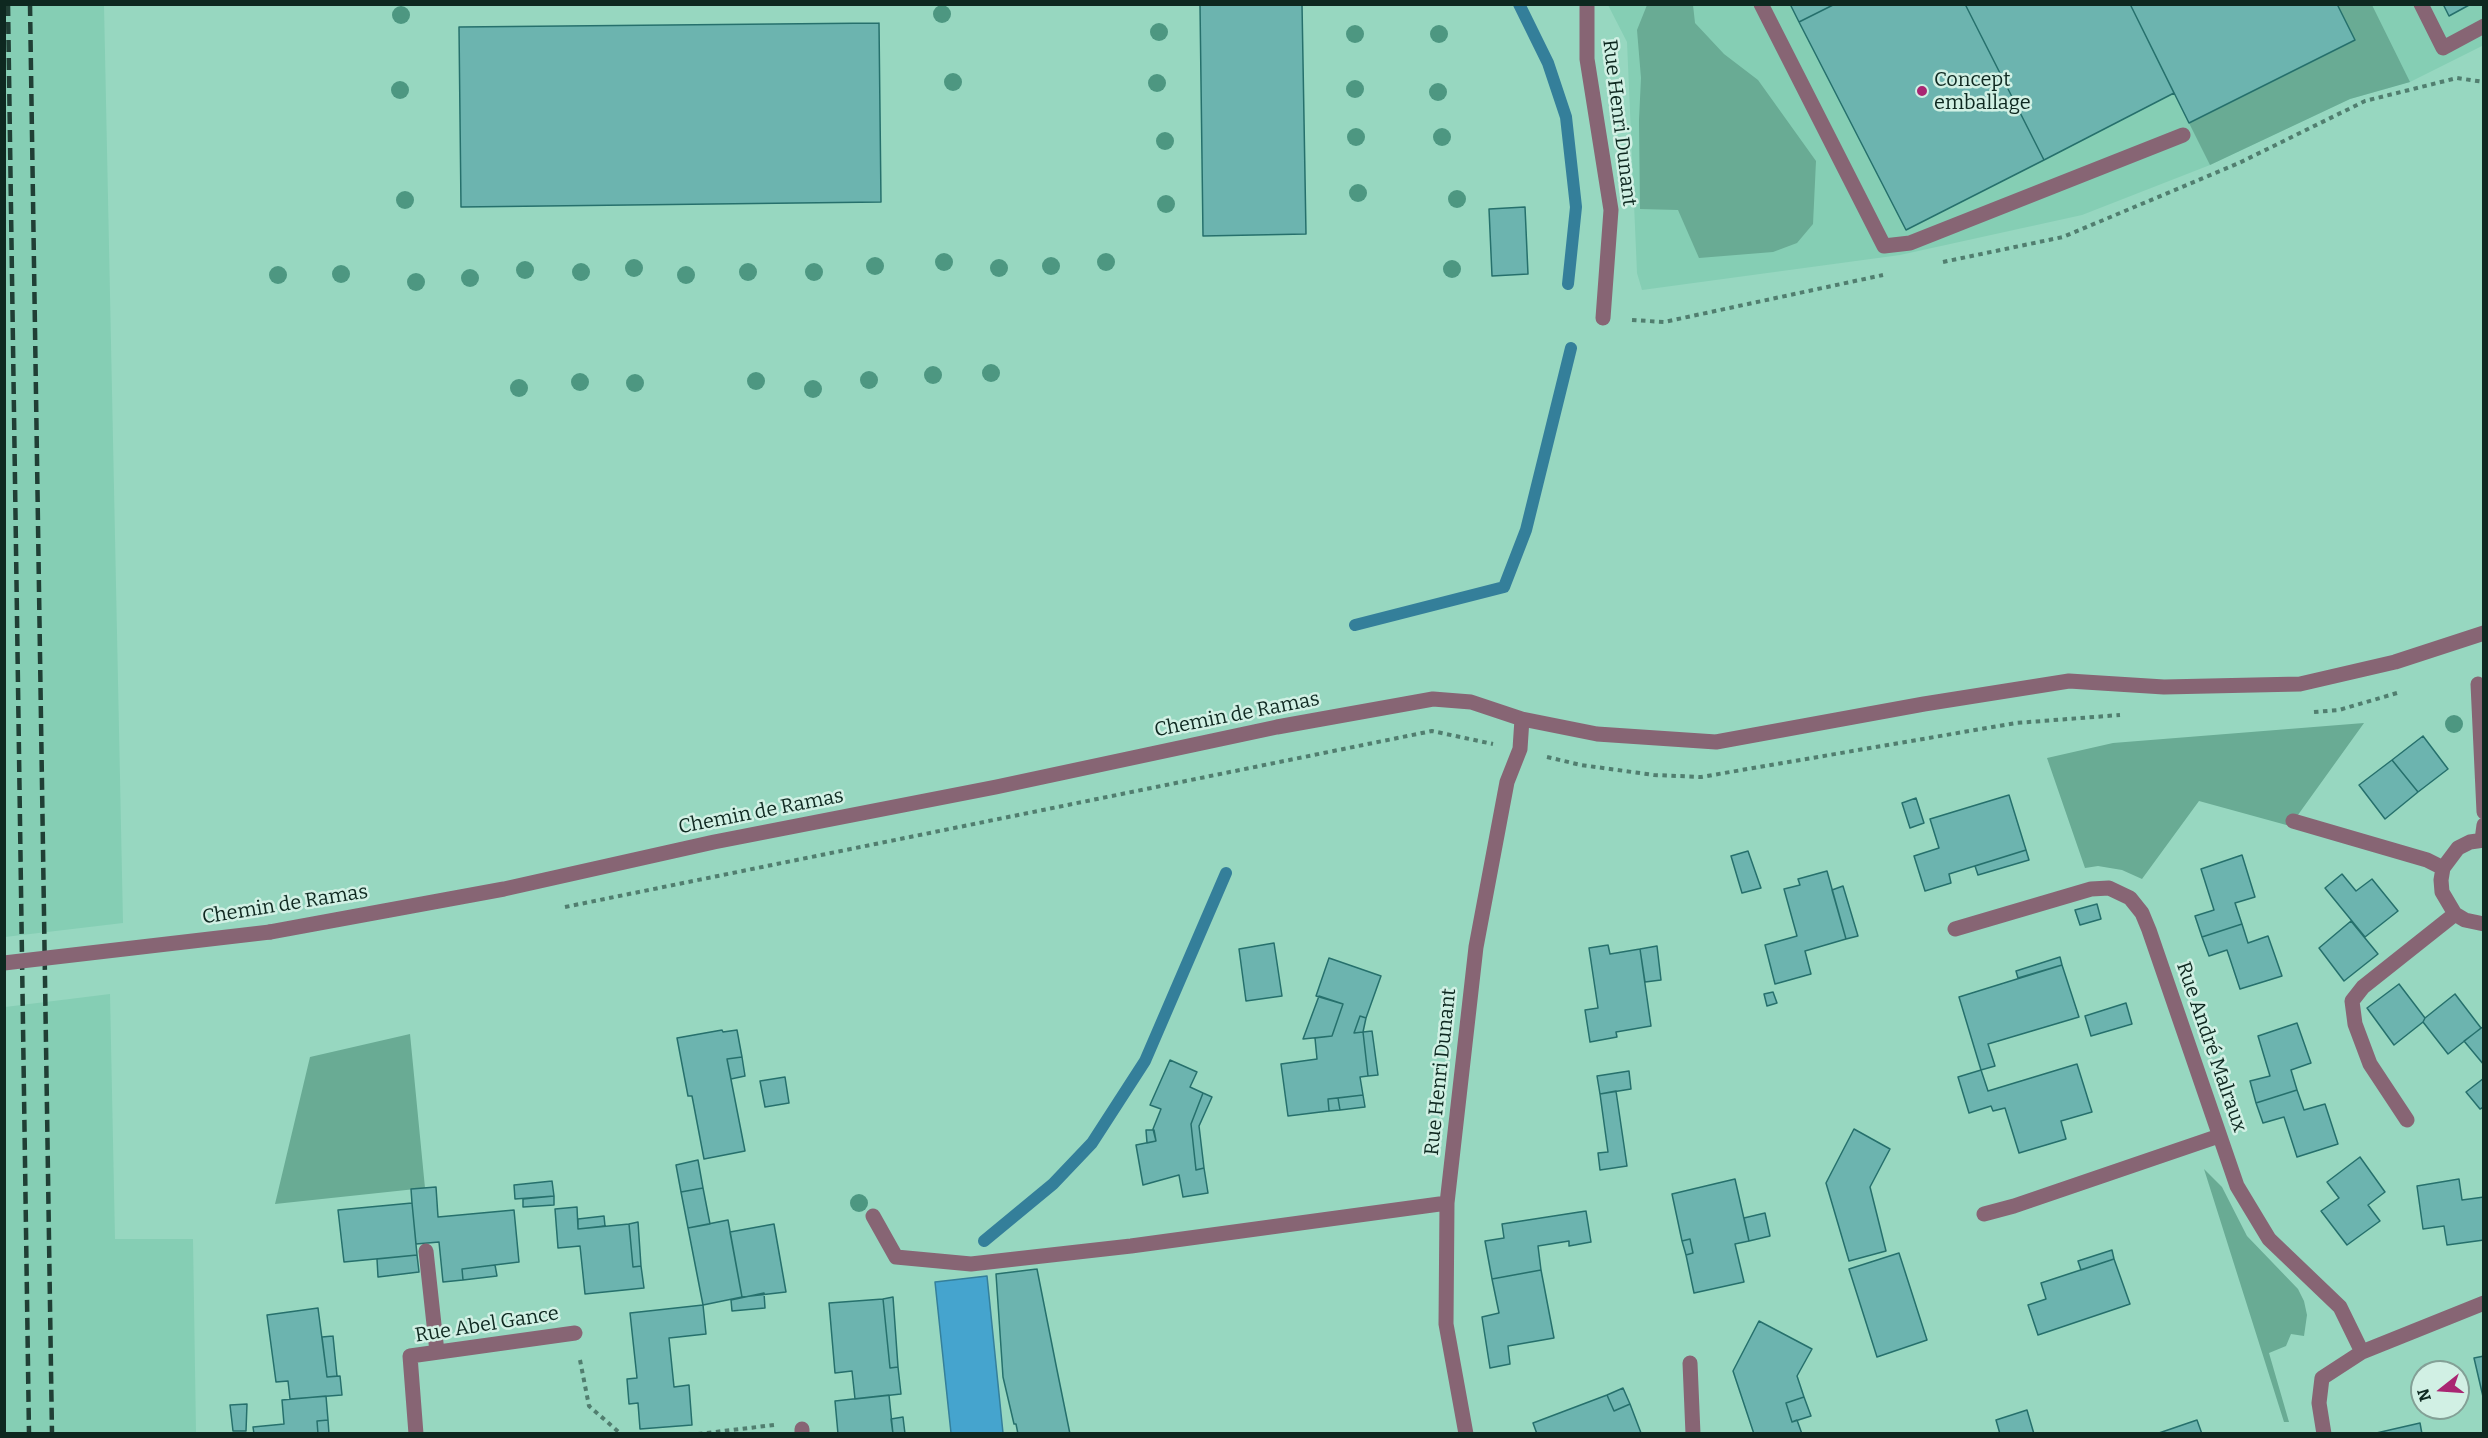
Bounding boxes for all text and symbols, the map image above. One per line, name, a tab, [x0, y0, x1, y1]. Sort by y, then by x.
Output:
street label: Rue Henri Dunant	[1597, 38, 1641, 208]
place label: Concept emballage	[1934, 68, 2031, 115]
marker: Concept emballage	[1915, 84, 1929, 98]
street label: Chemin de Ramas	[1152, 687, 1322, 743]
street label: Chemin de Ramas	[676, 784, 846, 840]
street label: Chemin de Ramas	[200, 880, 370, 930]
street label: Rue André Malraux	[2171, 959, 2251, 1135]
street label: Rue Henri Dunant	[1420, 987, 1462, 1157]
street label: Rue Abel Gance	[413, 1302, 561, 1348]
north arrow	[2410, 1360, 2470, 1420]
text: N	[2413, 1386, 2435, 1404]

